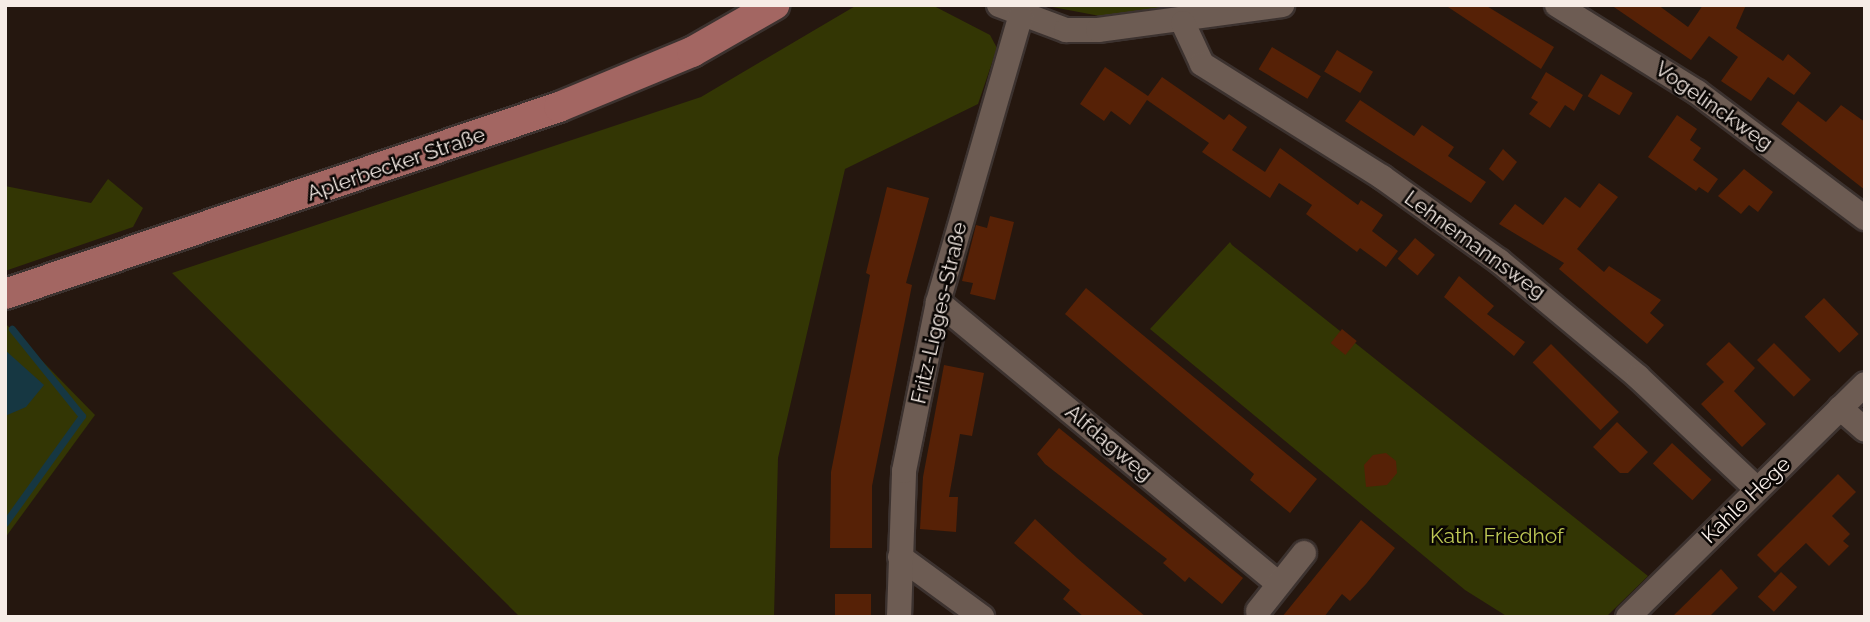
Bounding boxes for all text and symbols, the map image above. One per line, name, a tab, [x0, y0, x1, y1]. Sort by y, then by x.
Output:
street label: Vogelinckweg	[1650, 56, 1778, 156]
street label: Aplerbecker Straße	[303, 122, 489, 206]
street label: Lehnemannsweg	[1400, 185, 1550, 305]
street label: Fritz-Ligges-Straße	[906, 220, 972, 406]
street label: Alfdagweg	[1060, 399, 1158, 487]
street label: Kahle Hege	[1696, 452, 1796, 548]
park label: Kath. Friedhof	[1430, 523, 1564, 549]

